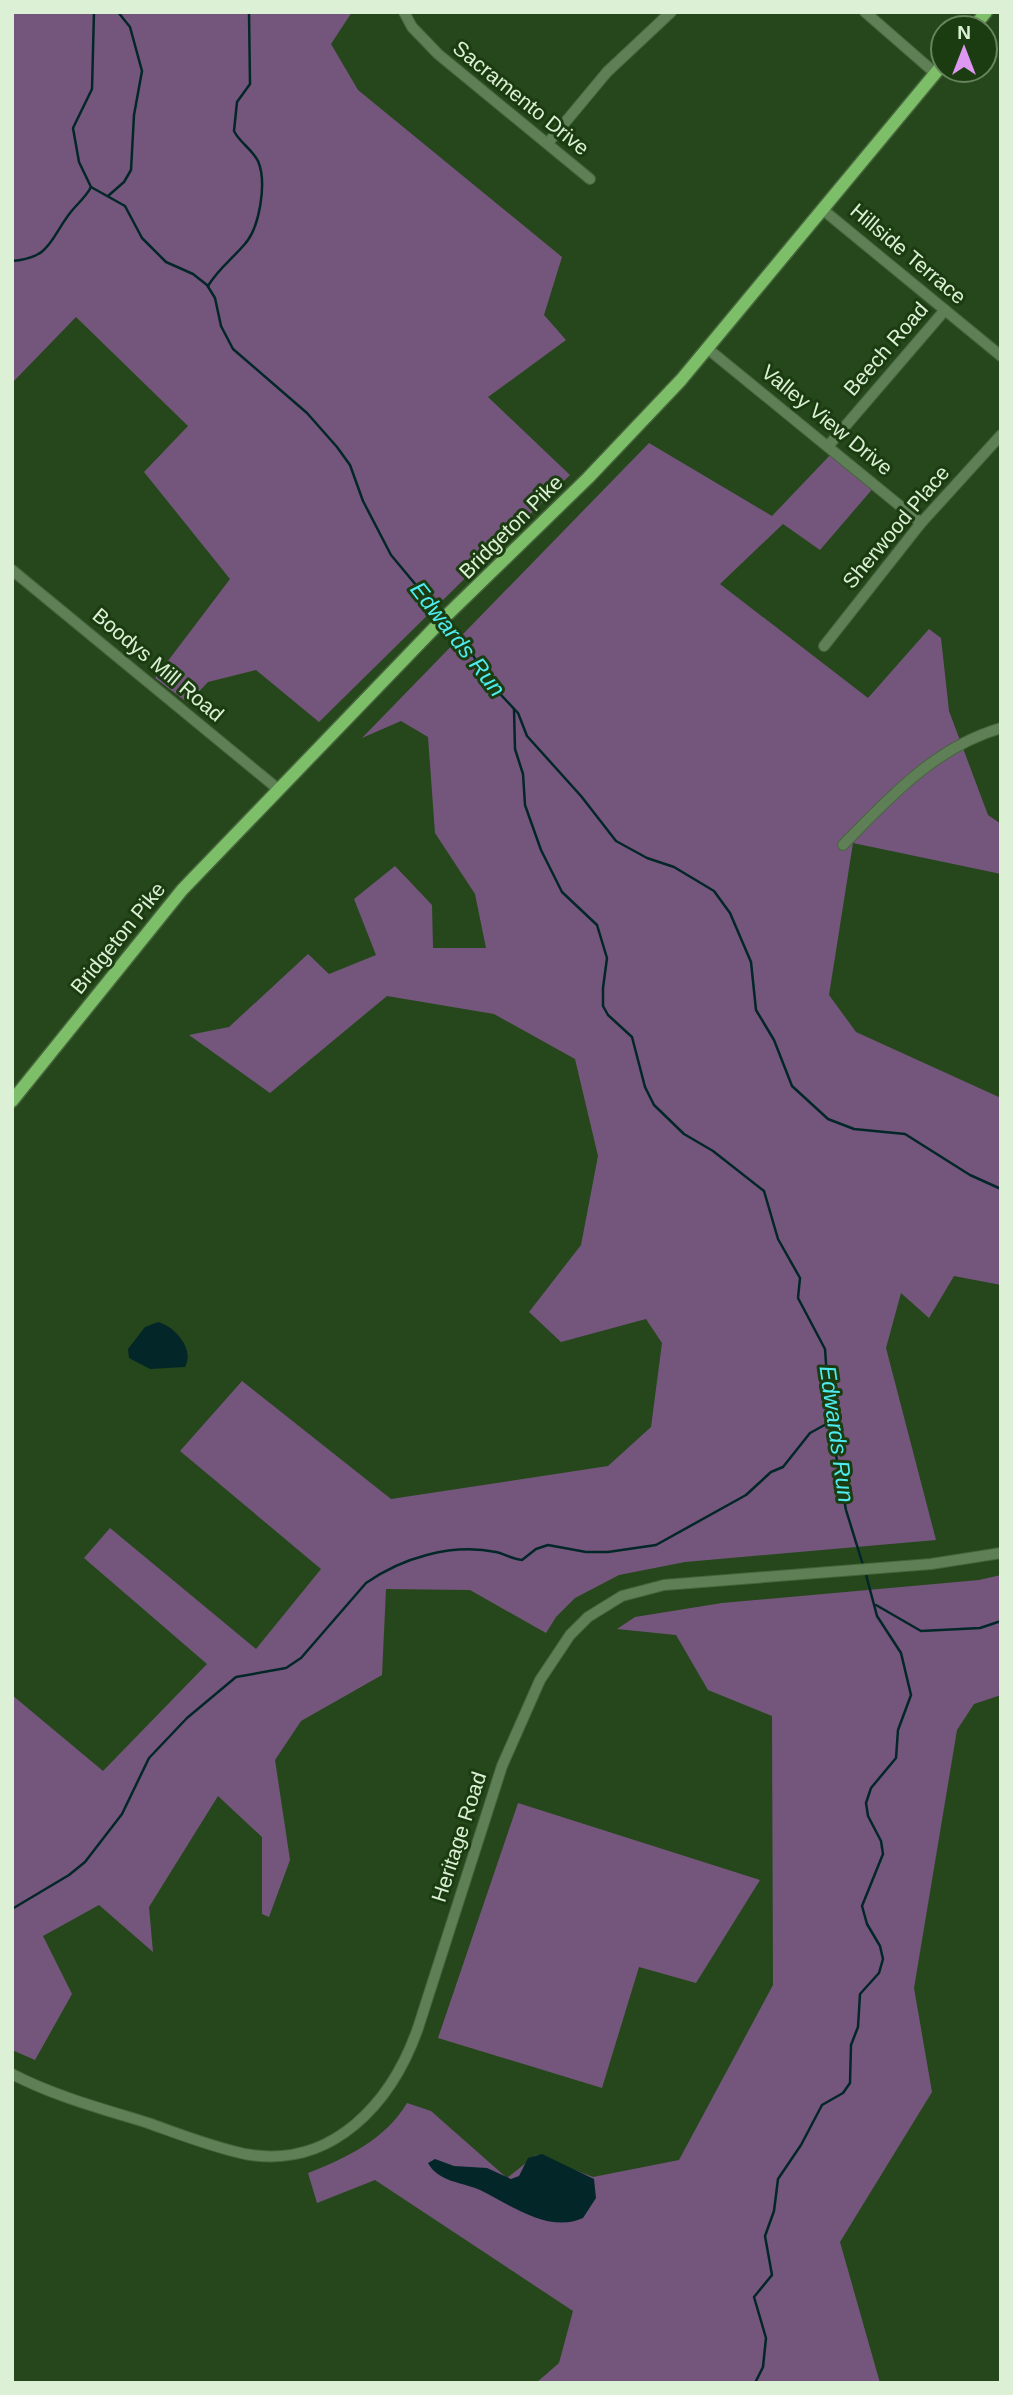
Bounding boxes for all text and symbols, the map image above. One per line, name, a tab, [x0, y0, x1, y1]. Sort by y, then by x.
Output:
north arrow	[929, 14, 999, 84]
text: N	[957, 22, 971, 43]
street label: Sacramento Drive	[449, 36, 594, 159]
street label: Hillside Terrace	[846, 199, 971, 308]
street label: Beech Road	[839, 298, 932, 400]
street label: Valley View Drive	[757, 360, 897, 479]
street label: Sherwood Place	[838, 461, 954, 593]
street label: Bridgeton Pike	[454, 470, 567, 583]
water label: Edwards Run	[405, 577, 511, 701]
street label: Boodys Mill Road	[88, 603, 228, 726]
street label: Bridgeton Pike	[66, 877, 170, 998]
water label: Edwards Run	[815, 1364, 859, 1504]
street label: Heritage Road	[427, 1769, 490, 1905]

